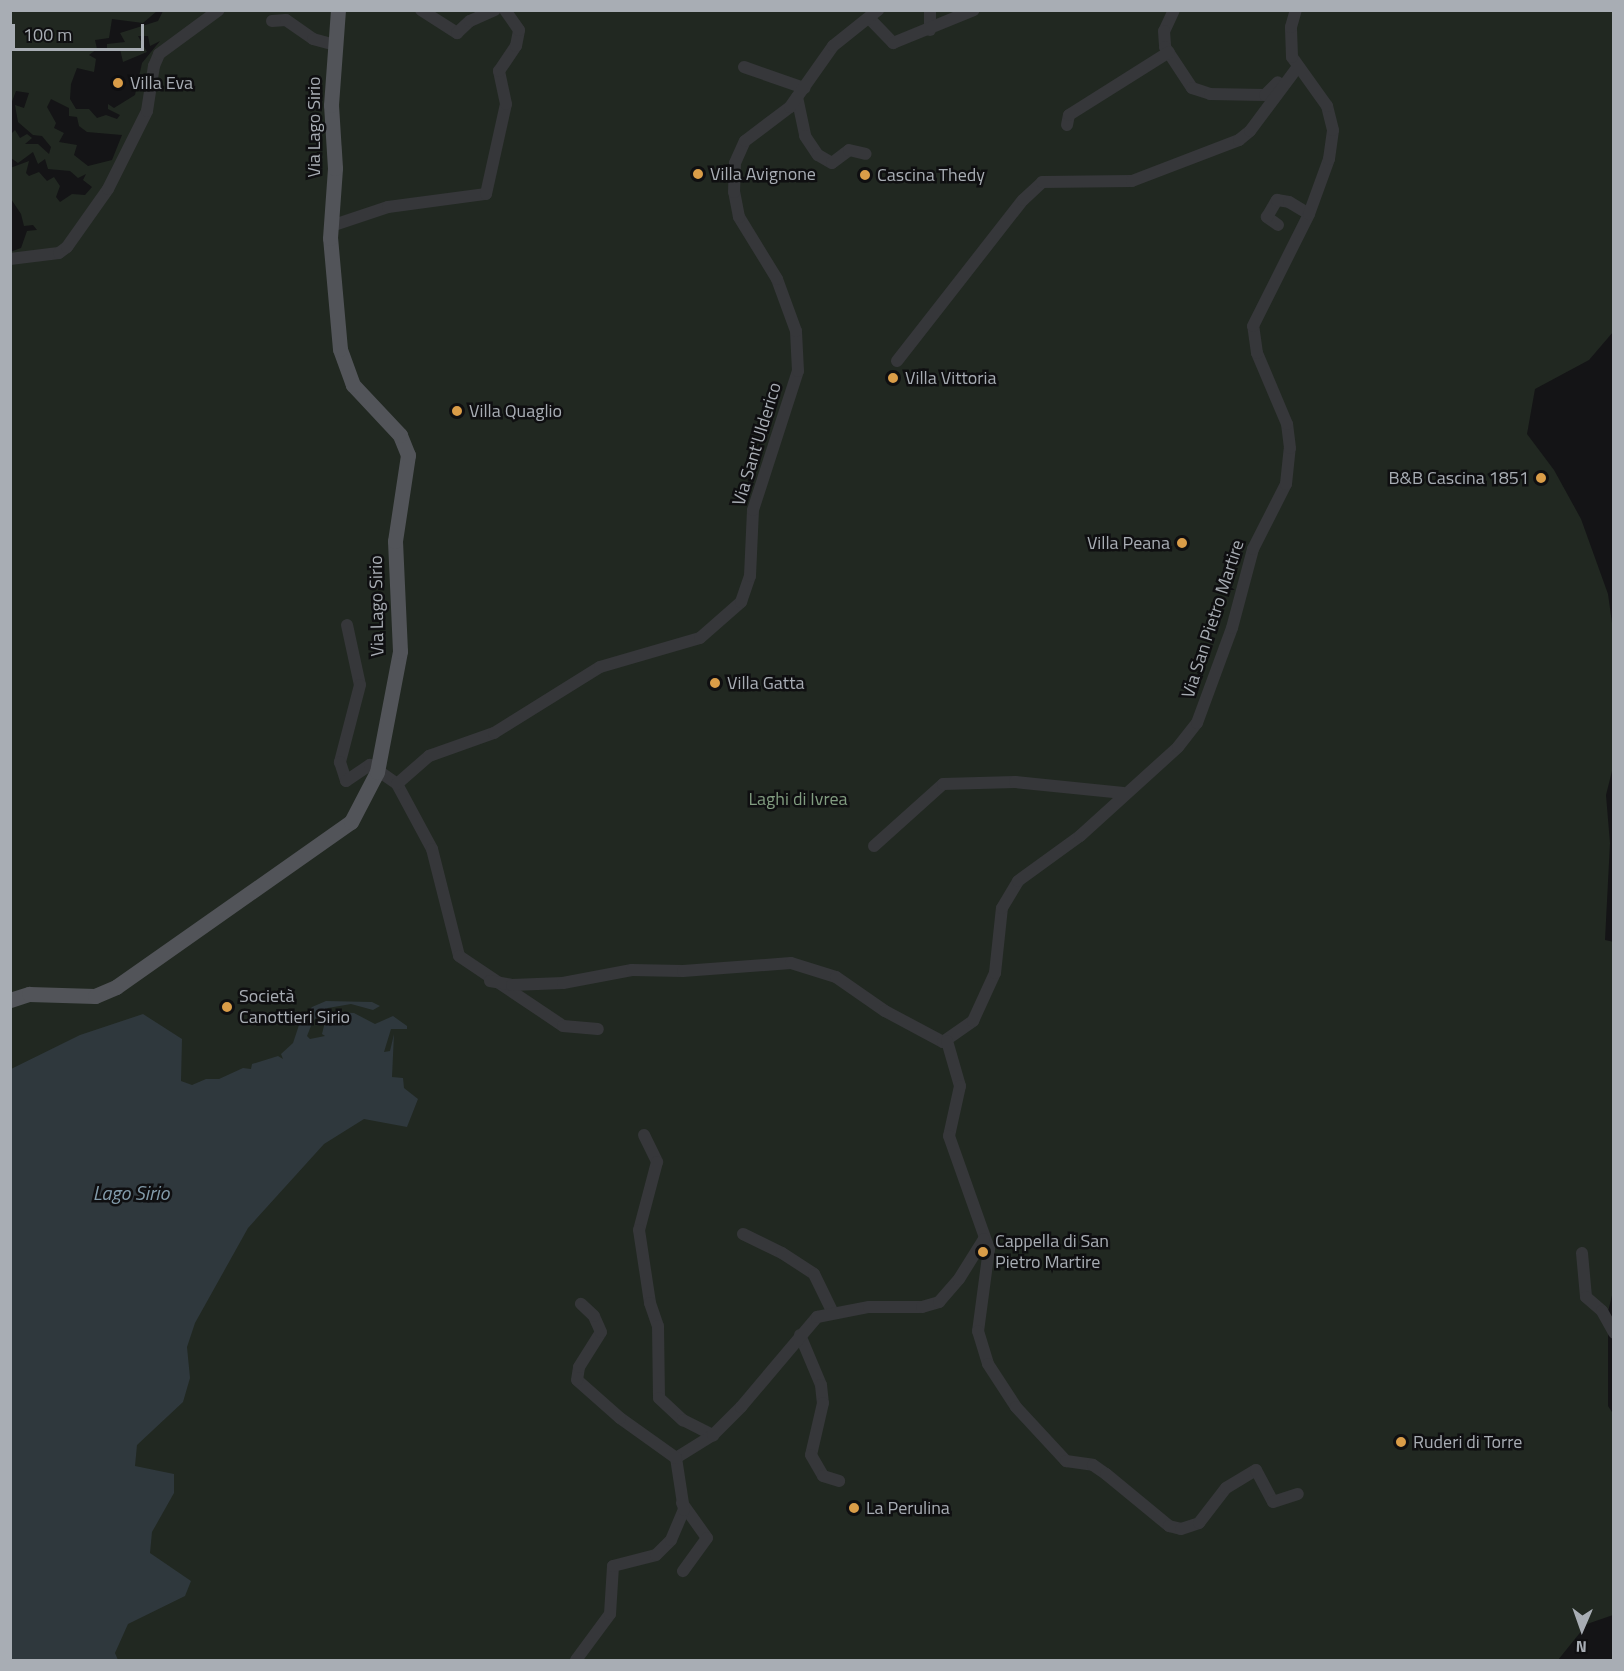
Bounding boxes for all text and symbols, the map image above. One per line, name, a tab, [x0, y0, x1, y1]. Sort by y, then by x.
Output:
scale bar	[15, 12, 147, 50]
text: 100 m	[23, 21, 72, 48]
place label: Villa Eva	[130, 72, 193, 94]
marker: Villa Eva	[111, 76, 125, 90]
street label: Via Lago Sirio	[303, 76, 325, 178]
place label: Villa Avignone	[710, 163, 816, 185]
place label: Cascina Thedy	[877, 164, 985, 186]
marker: Villa Avignone	[691, 167, 705, 181]
marker: Cascina Thedy	[858, 168, 872, 182]
place label: Villa Vittoria	[905, 367, 996, 389]
marker: Villa Vittoria	[886, 371, 900, 385]
street label: Via Sant'Ulderico	[728, 380, 786, 508]
place label: Villa Quaglio	[469, 400, 562, 422]
marker: Villa Quaglio	[450, 404, 464, 418]
place label: B&B Cascina 1851	[1389, 467, 1529, 489]
marker: B&B Cascina 1851	[1534, 471, 1548, 485]
place label: Villa Peana	[1087, 532, 1170, 554]
marker: Villa Peana	[1175, 536, 1189, 550]
street label: Via San Pietro Martire	[1177, 537, 1249, 701]
street label: Via Lago Sirio	[365, 555, 389, 657]
place label: Villa Gatta	[727, 672, 804, 694]
marker: Villa Gatta	[708, 676, 722, 690]
park label: Laghi di Ivrea	[748, 788, 848, 810]
place label: Società Canottieri Sirio	[239, 986, 350, 1028]
marker: Società Canottieri Sirio	[220, 1000, 234, 1014]
water label: Lago Sirio	[93, 1180, 169, 1204]
place label: Cappella di San Pietro Martire	[995, 1231, 1109, 1274]
marker: Cappella di San Pietro Martire	[976, 1245, 990, 1259]
place label: Ruderi di Torre	[1413, 1431, 1522, 1453]
marker: Ruderi di Torre	[1394, 1435, 1408, 1449]
place label: La Perulina	[866, 1497, 950, 1519]
marker: La Perulina	[847, 1501, 861, 1515]
north arrow	[1552, 1599, 1612, 1659]
text: N	[1575, 1635, 1587, 1659]

